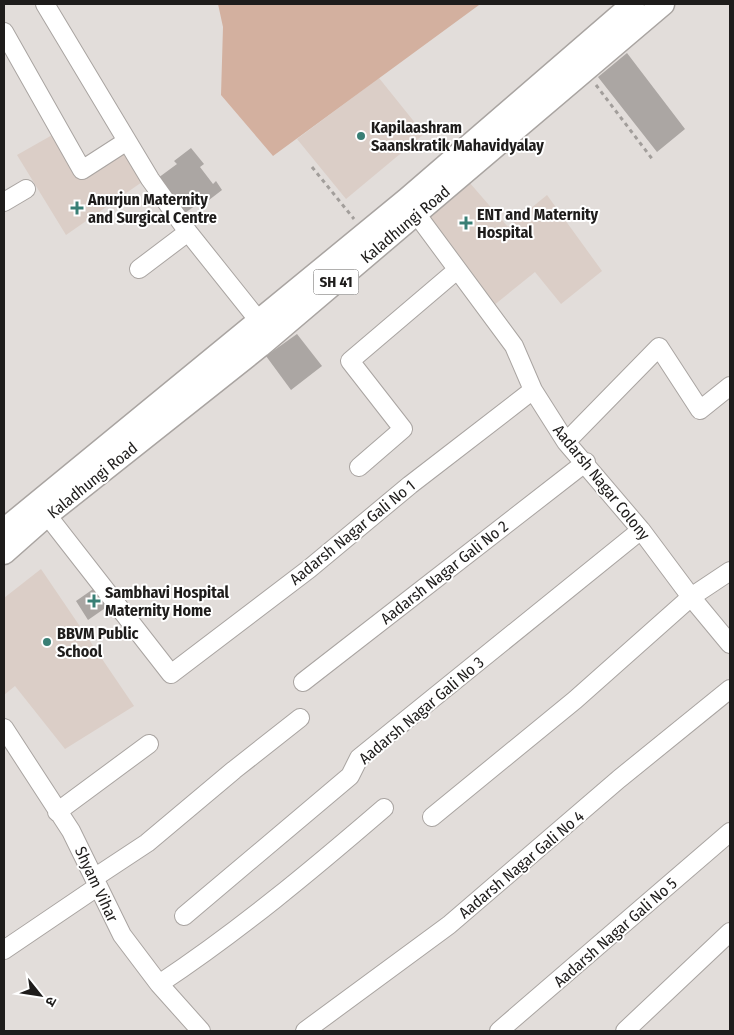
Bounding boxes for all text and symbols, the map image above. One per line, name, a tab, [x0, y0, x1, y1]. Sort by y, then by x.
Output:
place label: Kapilaashram Saanskratik Mahavidyalay	[371, 118, 544, 155]
marker: Kapilaashram Saanskratik Mahavidyalay	[355, 130, 367, 142]
street label: Kaladhungi Road	[357, 182, 454, 267]
place label: Anurjun Maternity and Surgical Centre	[87, 190, 217, 227]
marker: Anurjun Maternity and Surgical Centre	[70, 201, 84, 215]
place label: ENT and Maternity Hospital	[477, 205, 599, 242]
marker: ENT and Maternity Hospital	[459, 216, 473, 230]
road number: SH 41	[314, 270, 358, 294]
street label: Aadarsh Nagar Colony	[549, 421, 655, 545]
street label: Kaladhungi Road	[43, 438, 141, 522]
street label: Aadarsh Nagar Gali No 1	[286, 476, 419, 589]
street label: Aadarsh Nagar Gali No 2	[377, 517, 512, 628]
place label: Sambhavi Hospital Maternity Home	[105, 583, 230, 620]
marker: Sambhavi Hospital Maternity Home	[87, 594, 101, 608]
place label: BBVM Public School	[57, 624, 139, 661]
marker: BBVM Public School	[41, 636, 53, 648]
street label: Aadarsh Nagar Gali No 3	[355, 653, 487, 768]
street label: Aadarsh Nagar Gali No 4	[455, 806, 588, 922]
street label: Shyam Vihar	[71, 843, 122, 925]
street label: Aadarsh Nagar Gali No 5	[550, 874, 681, 991]
north arrow	[15, 970, 65, 1020]
text: उ	[41, 993, 60, 1010]

